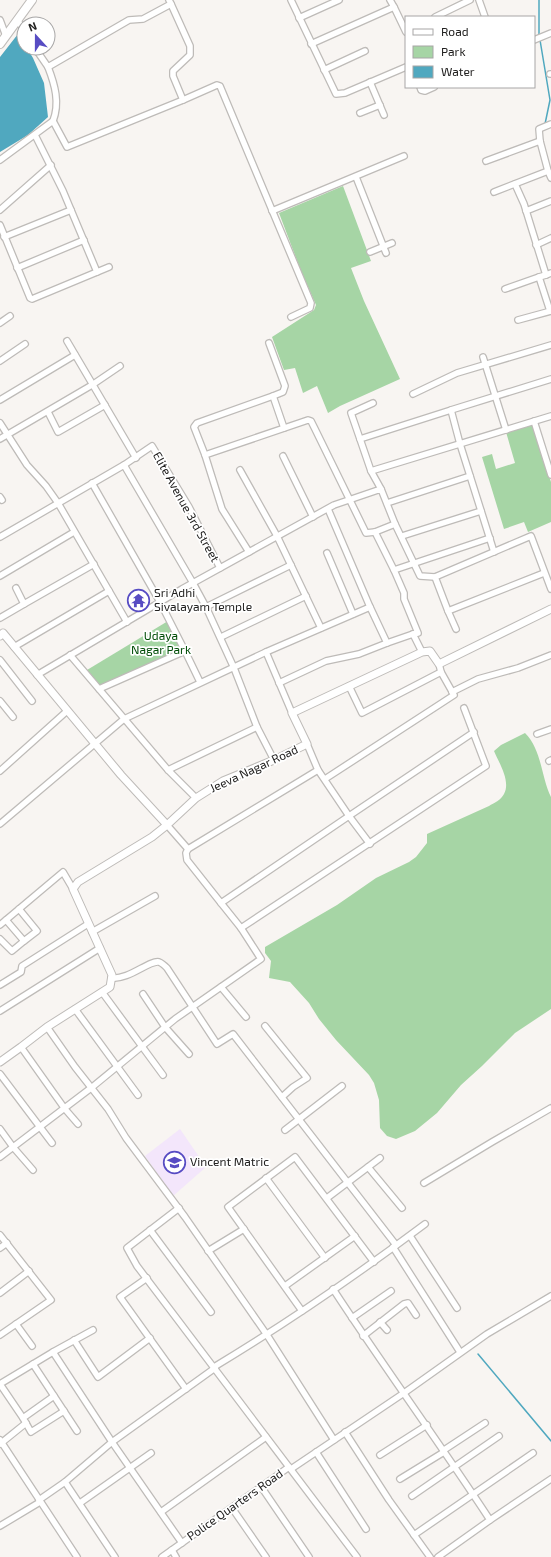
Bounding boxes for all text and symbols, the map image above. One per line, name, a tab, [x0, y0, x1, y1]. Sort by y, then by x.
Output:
north arrow	[16, 16, 56, 56]
legend	[405, 16, 535, 88]
text: N	[26, 19, 38, 34]
text: Road	[441, 24, 469, 38]
text: Park	[441, 44, 466, 58]
text: Water	[441, 64, 475, 78]
street label: Elite Avenue 3rd Street	[151, 449, 223, 564]
place label: Sri Adhi Sivalayam Temple	[154, 585, 252, 613]
temple icon: Sri Adhi Sivalayam Temple	[125, 587, 151, 613]
park label: Udaya Nagar Park	[131, 628, 191, 656]
street label: Jeeva Nagar Road	[207, 742, 300, 795]
school or university icon: Vincent Matric	[162, 1149, 188, 1175]
place label: Vincent Matric	[190, 1154, 269, 1168]
street label: Police Quarters Road	[184, 1466, 286, 1543]

